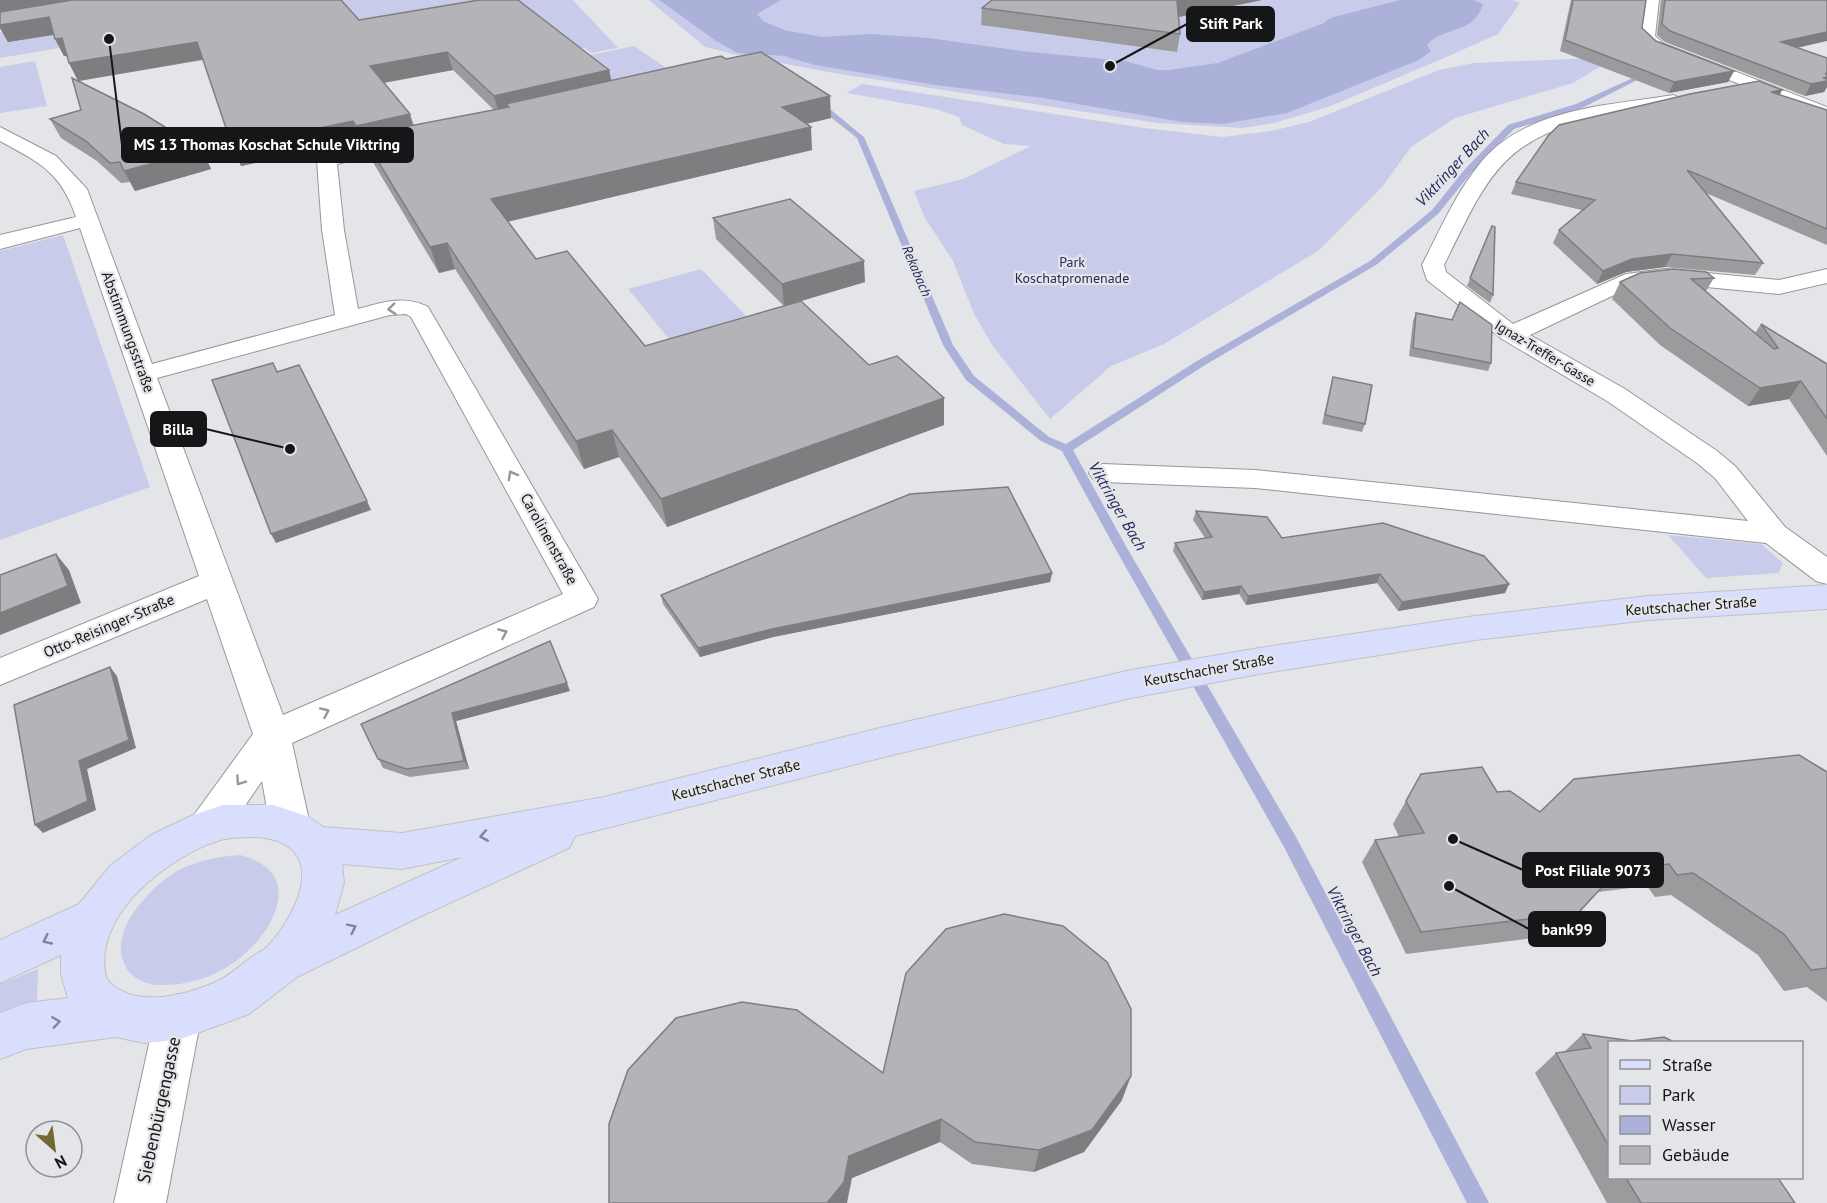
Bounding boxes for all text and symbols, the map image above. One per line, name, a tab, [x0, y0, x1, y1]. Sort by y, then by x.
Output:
callout: Stift Park	[1187, 7, 1274, 41]
text: Stift Park	[1199, 13, 1263, 33]
water label: Viktringer Bach	[1411, 124, 1493, 210]
callout: MS 13 Thomas Koschat Schule Viktring	[122, 128, 413, 162]
text: MS 13 Thomas Koschat Schule Viktring	[134, 134, 400, 154]
water label: Rekabach	[898, 243, 936, 299]
park label: Park Koschatpromenade	[1015, 253, 1129, 287]
street label: Abstimmungsstraße	[98, 269, 159, 395]
one-way arrow	[387, 302, 397, 315]
street label: Ignaz-Treffer-Gasse	[1491, 316, 1599, 390]
callout: Billa	[151, 412, 206, 446]
text: Billa	[162, 419, 194, 439]
water label: Viktringer Bach	[1084, 458, 1152, 554]
one-way arrow	[508, 470, 519, 481]
street label: Carolinenstraße	[516, 490, 582, 588]
street label: Otto-Reisinger-Straße	[40, 589, 177, 662]
street label: Keutschacher Straße	[1625, 591, 1757, 620]
one-way arrow	[497, 629, 508, 641]
street label: Keutschacher Straße	[1142, 649, 1275, 690]
one-way arrow	[319, 707, 330, 719]
street label: Keutschacher Straße	[670, 754, 802, 805]
one-way arrow	[236, 775, 247, 786]
one-way arrow	[480, 829, 490, 842]
callout: Post Filiale 9073	[1523, 853, 1663, 887]
text: Post Filiale 9073	[1535, 860, 1651, 880]
water label: Viktringer Bach	[1323, 882, 1387, 980]
callout: bank99	[1529, 912, 1605, 946]
text: bank99	[1541, 919, 1593, 939]
one-way arrow	[346, 923, 357, 935]
one-way arrow	[42, 933, 53, 944]
one-way arrow	[52, 1017, 61, 1029]
street label: Siebenbürgengasse	[132, 1034, 185, 1185]
legend	[1608, 1041, 1803, 1179]
text: Straße	[1662, 1053, 1713, 1076]
text: Park	[1662, 1083, 1695, 1106]
text: Wasser	[1662, 1113, 1716, 1136]
north arrow	[24, 1119, 84, 1179]
text: Gebäude	[1662, 1143, 1729, 1166]
text: N	[52, 1151, 70, 1174]

